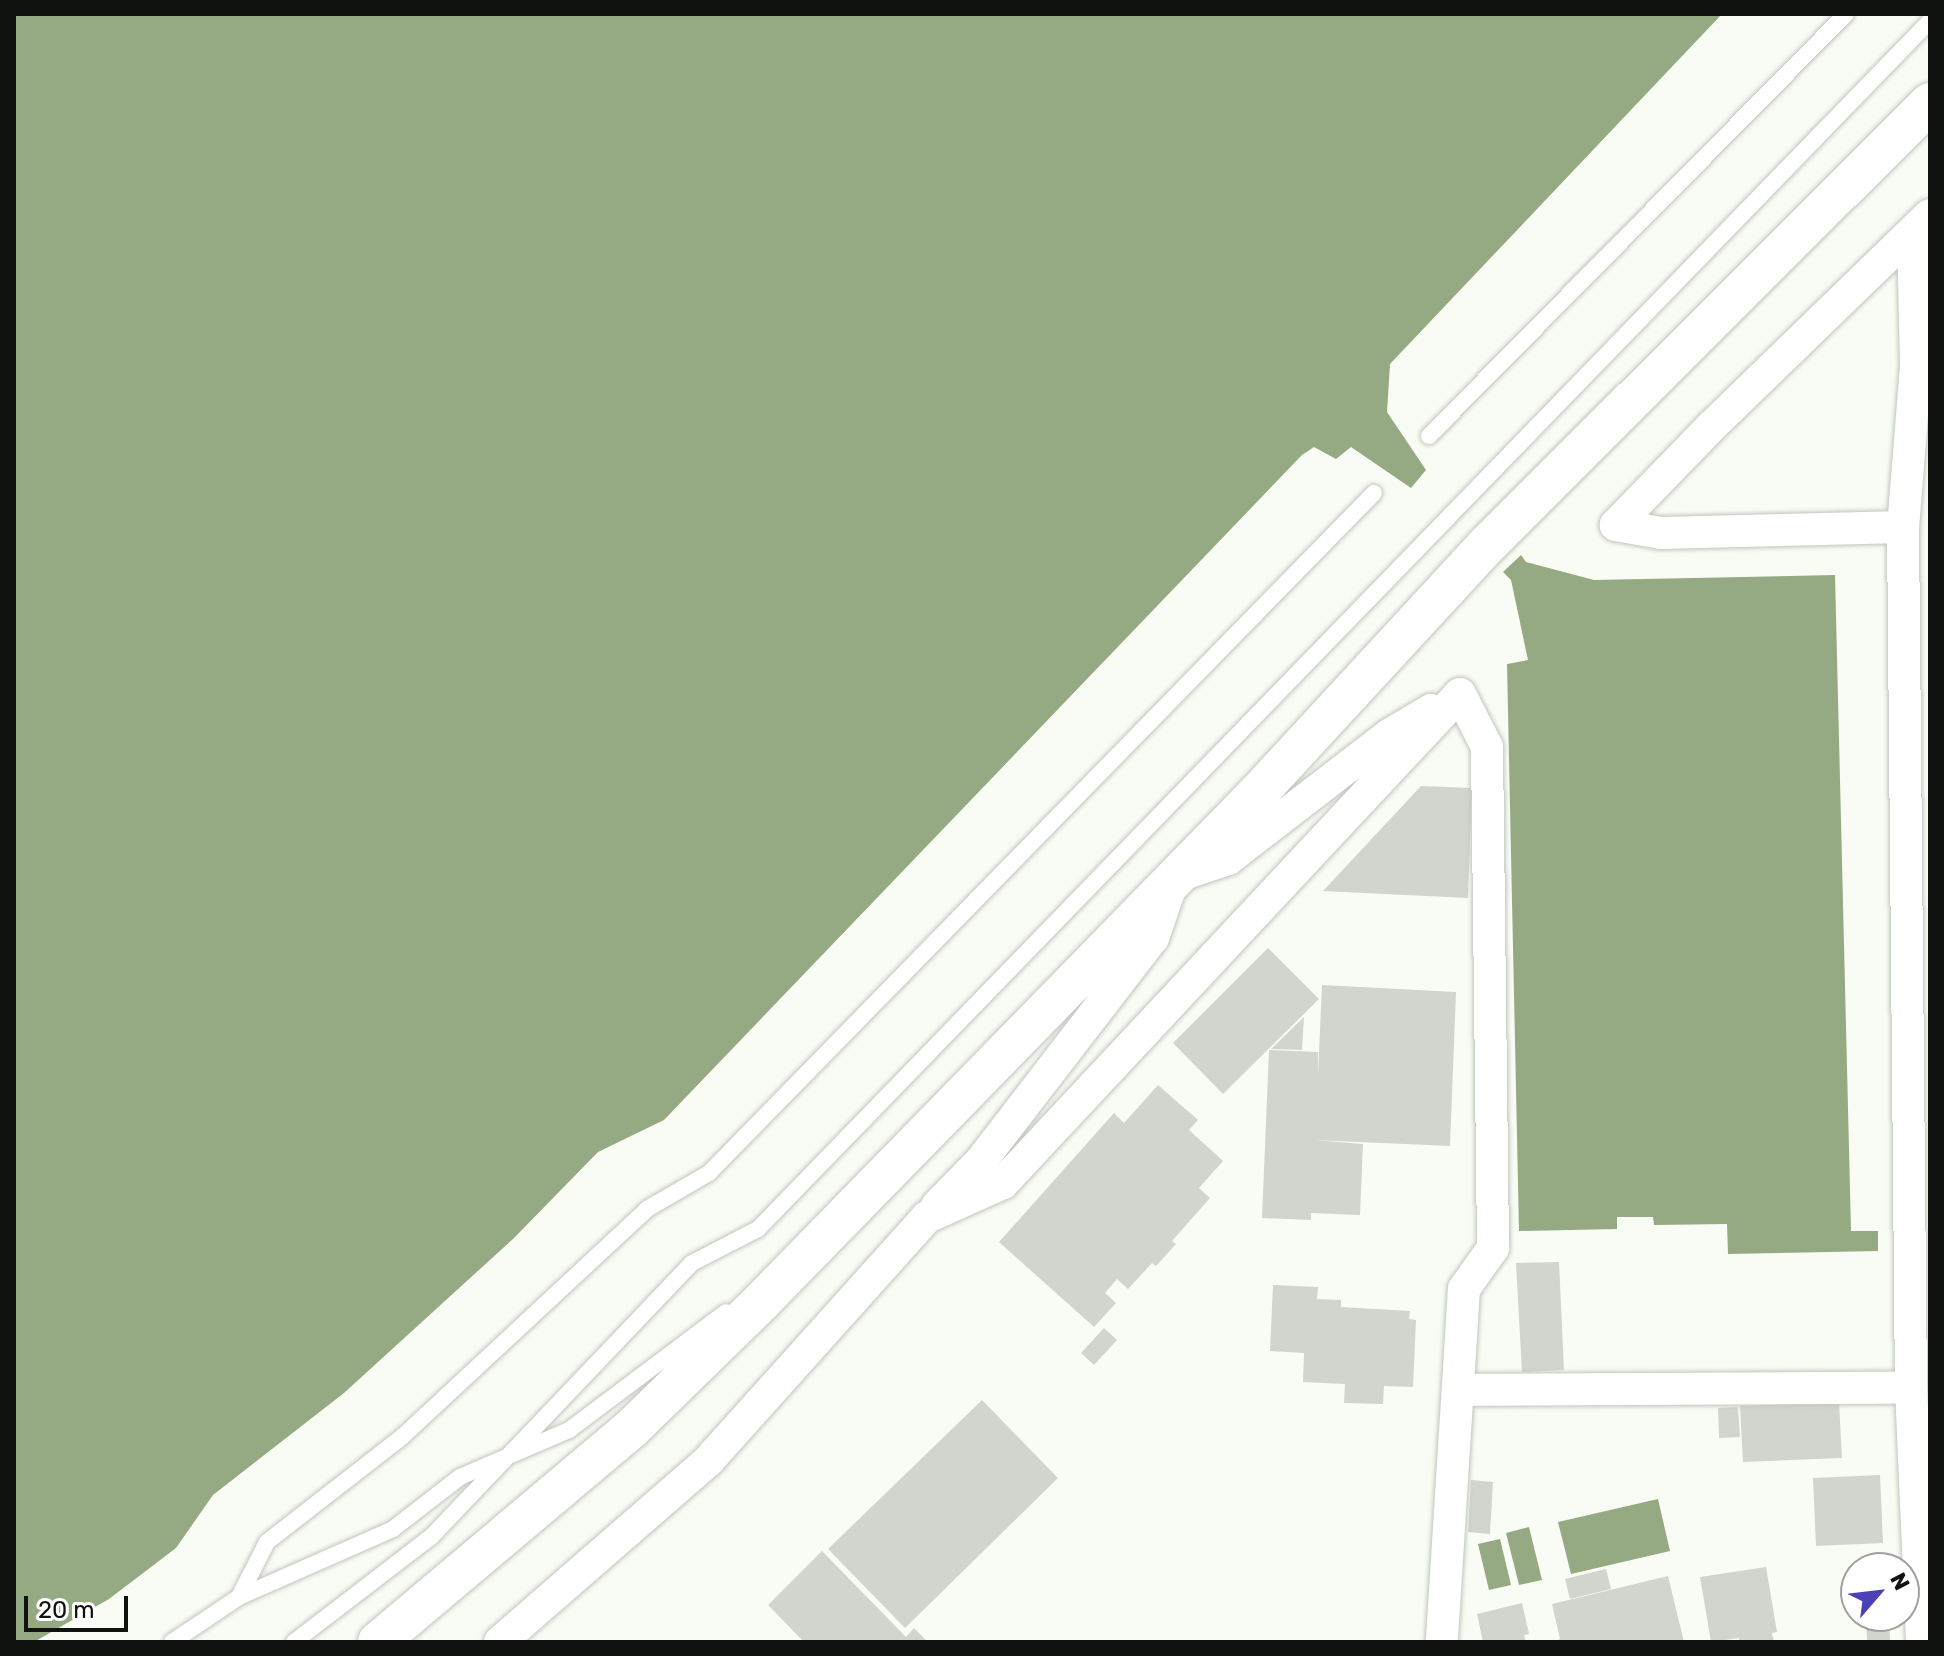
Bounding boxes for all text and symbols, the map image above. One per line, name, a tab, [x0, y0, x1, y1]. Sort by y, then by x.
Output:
north arrow	[1840, 1552, 1920, 1632]
text: N	[1884, 1568, 1915, 1595]
scale bar	[28, 1580, 132, 1630]
text: 20 m	[38, 1596, 95, 1624]

